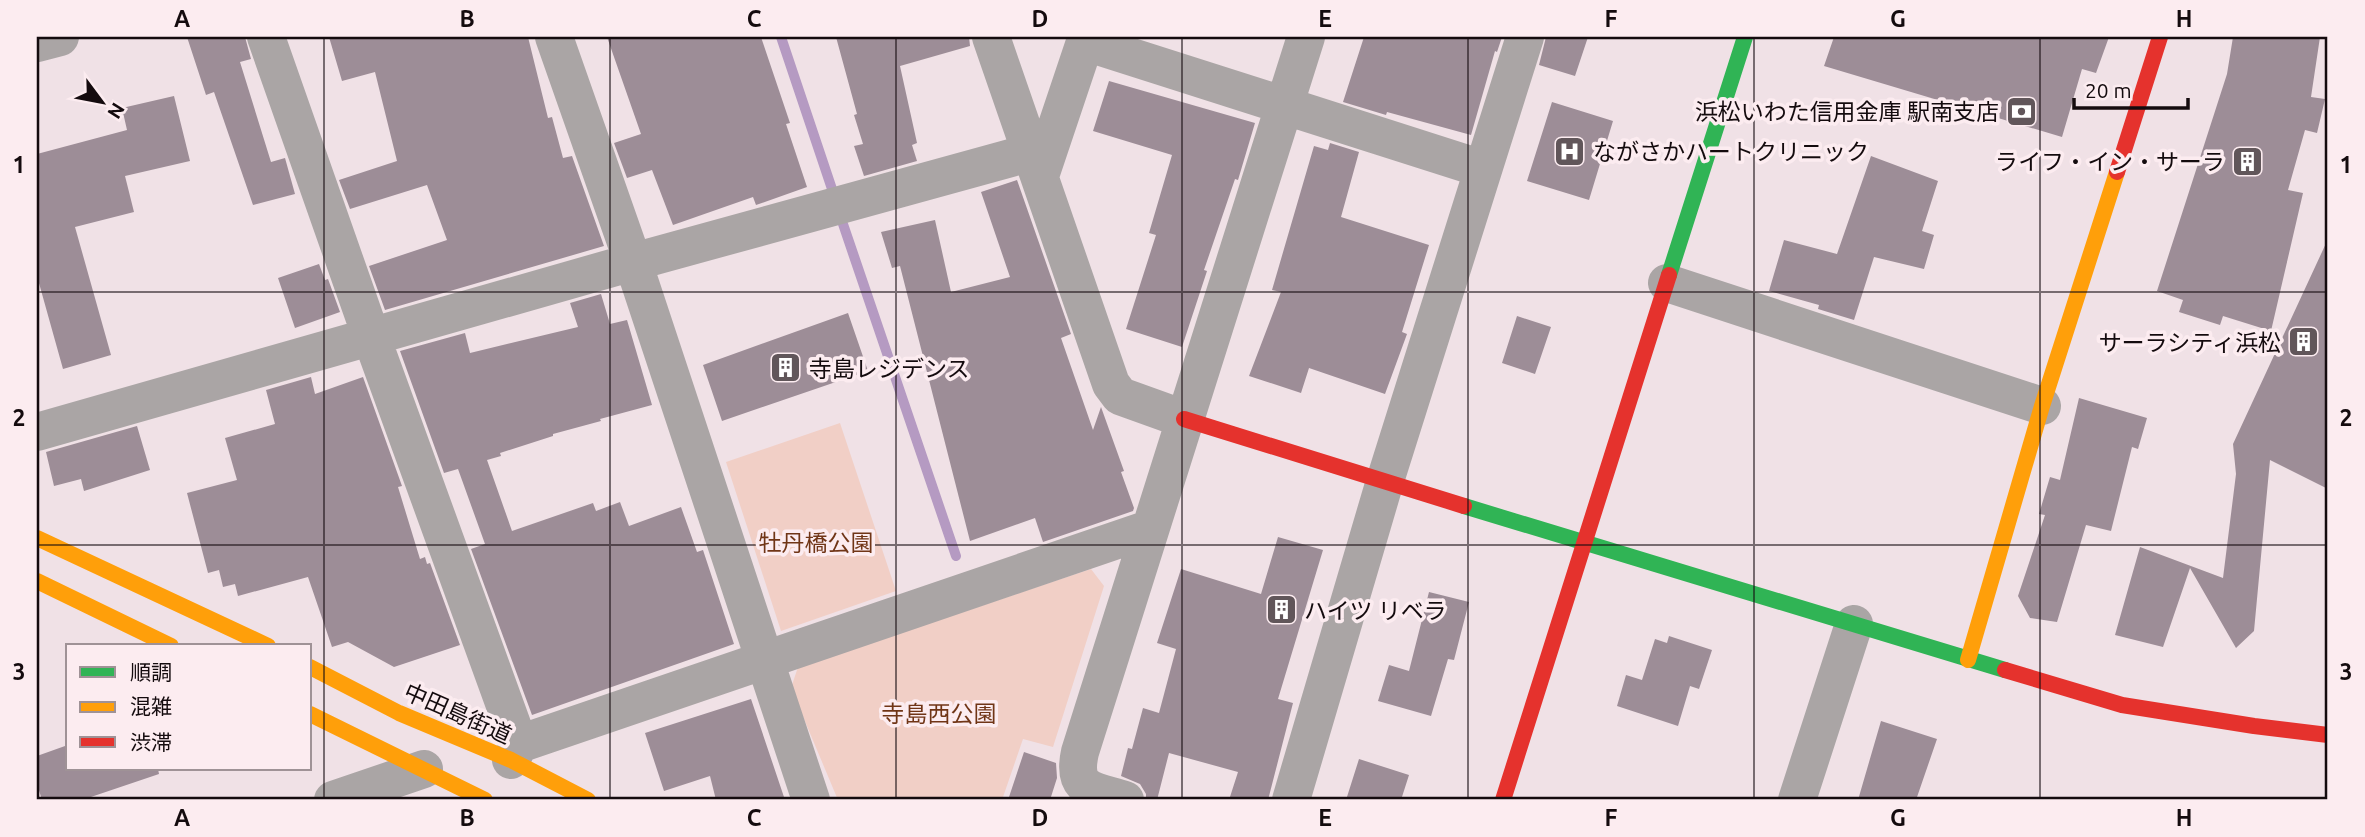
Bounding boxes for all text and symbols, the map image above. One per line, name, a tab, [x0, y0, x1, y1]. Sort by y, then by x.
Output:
text: A	[174, 6, 190, 31]
text: B	[459, 6, 475, 31]
text: C	[747, 6, 762, 31]
text: D	[1032, 6, 1048, 31]
text: E	[1318, 6, 1332, 31]
text: F	[1605, 6, 1618, 31]
text: G	[1890, 6, 1906, 31]
text: H	[2176, 6, 2192, 31]
north arrow	[66, 66, 136, 136]
scale bar	[2074, 66, 2188, 110]
text: 20 m	[2085, 78, 2132, 102]
bank icon: 浜松いわた信用金庫 駅南支店	[2005, 94, 2039, 128]
text: N	[103, 99, 130, 123]
place label: 浜松いわた信用金庫 駅南支店	[1695, 99, 1999, 124]
hospital icon: ながさかハートクリニック	[1553, 134, 1587, 168]
place label: ながさかハートクリニック	[1593, 139, 1869, 164]
building icon: ライフ・イン・サーラ	[2231, 144, 2265, 178]
place label: ライフ・イン・サーラ	[1995, 149, 2225, 174]
text: 1	[13, 152, 25, 177]
text: 1	[2340, 152, 2352, 177]
building icon: サーラシティ浜松	[2287, 325, 2321, 359]
place label: サーラシティ浜松	[2099, 330, 2281, 355]
building icon: 寺島レジデンス	[769, 351, 803, 385]
place label: 寺島レジデンス	[809, 356, 970, 381]
text: 2	[13, 405, 25, 430]
text: 2	[2340, 405, 2352, 430]
park label: 牡丹橋公園	[759, 530, 874, 555]
building icon: ハイツ リベラ	[1264, 593, 1298, 627]
place label: ハイツ リベラ	[1304, 598, 1447, 623]
legend	[66, 644, 312, 770]
text: 3	[13, 659, 25, 684]
text: 3	[2340, 659, 2352, 684]
text: 順調	[130, 660, 172, 684]
street label: 中田島街道	[400, 678, 516, 748]
text: 混雑	[130, 694, 172, 718]
park label: 寺島西公園	[882, 701, 997, 726]
text: 渋滞	[130, 730, 172, 754]
text: A	[174, 805, 190, 830]
text: B	[459, 805, 475, 830]
text: C	[747, 805, 762, 830]
text: D	[1032, 805, 1048, 830]
text: E	[1318, 805, 1332, 830]
text: F	[1605, 805, 1618, 830]
text: G	[1890, 805, 1906, 830]
text: H	[2176, 805, 2192, 830]

